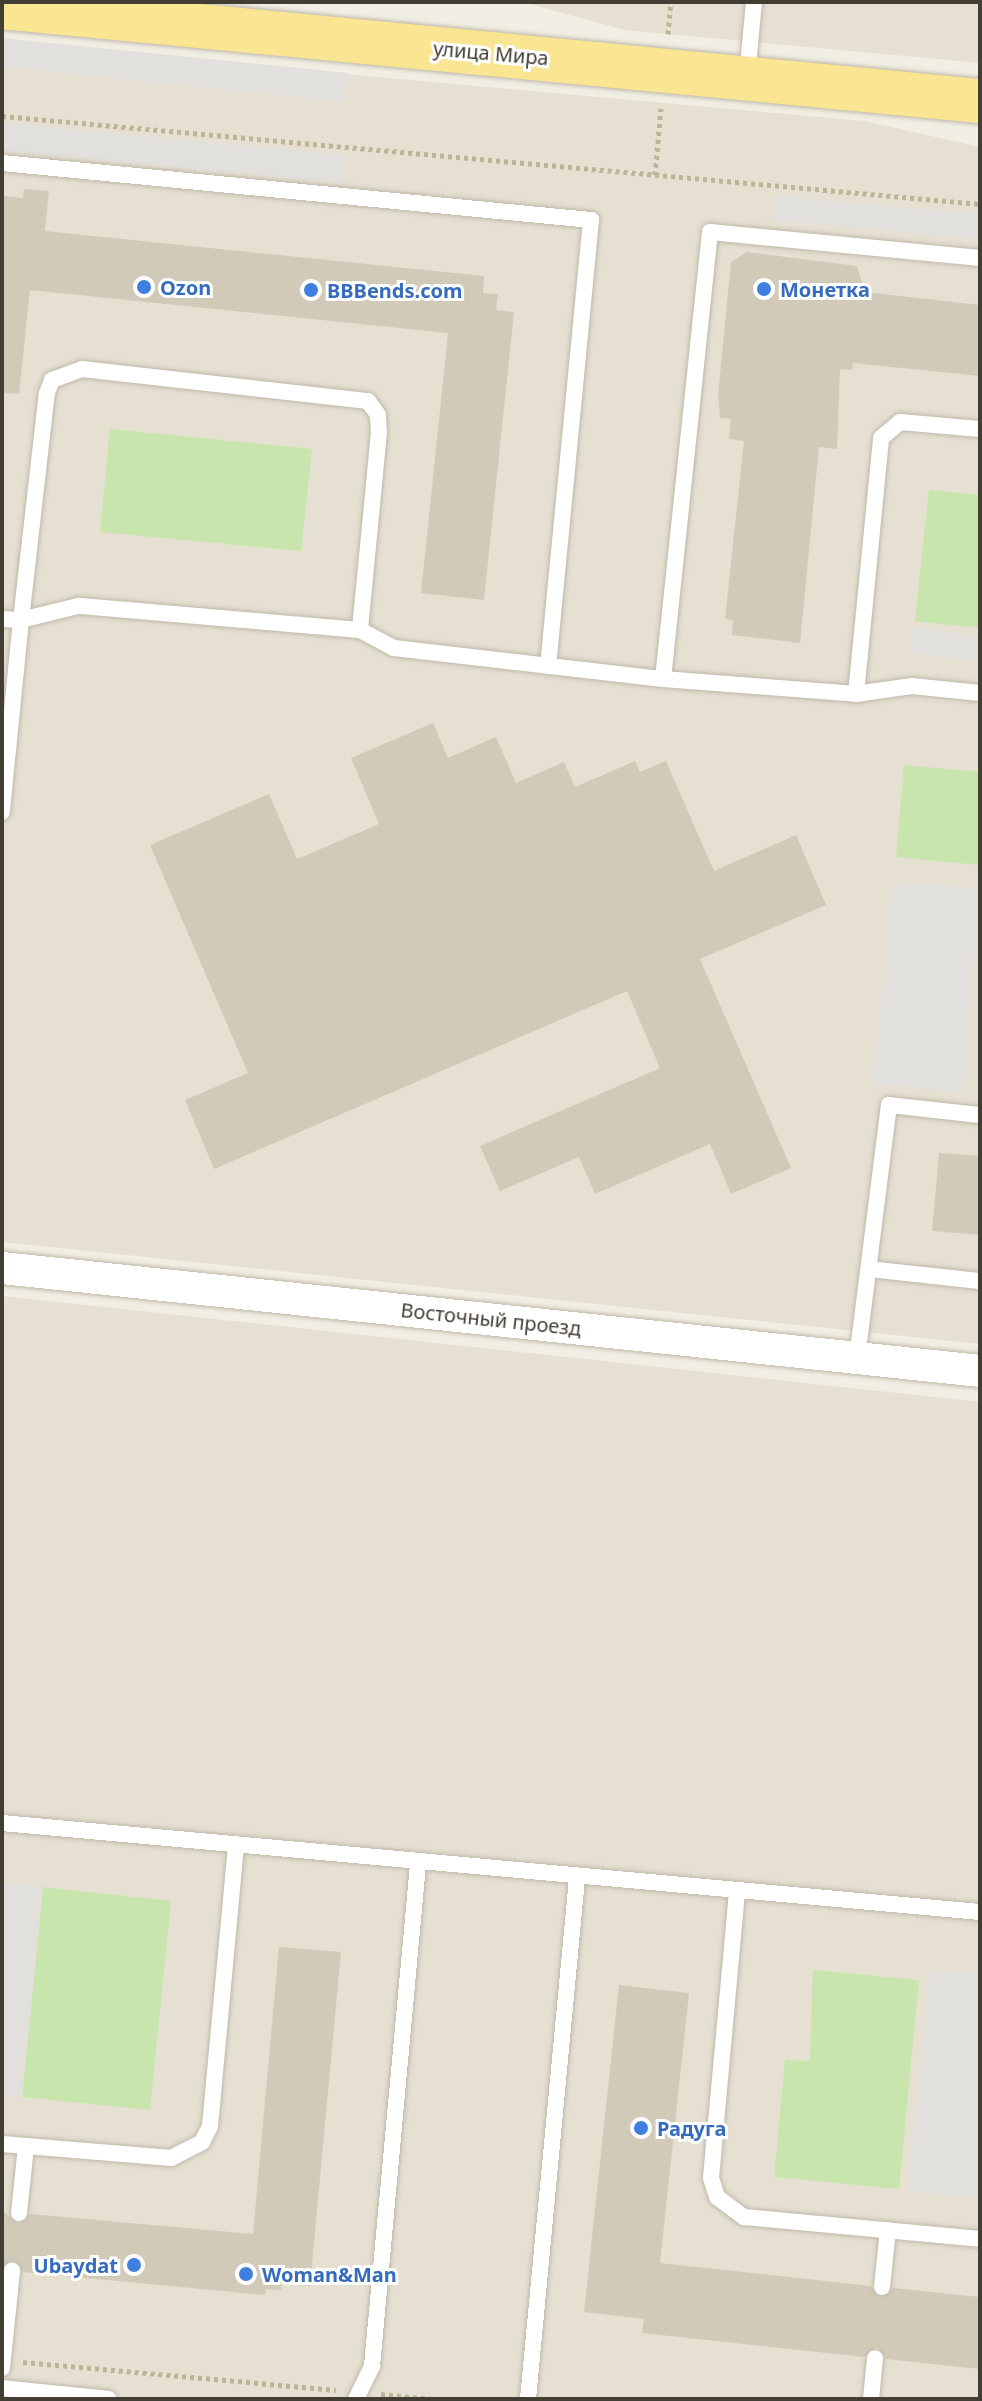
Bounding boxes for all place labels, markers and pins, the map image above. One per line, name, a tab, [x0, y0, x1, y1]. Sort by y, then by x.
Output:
place label: Ozon	[160, 275, 211, 299]
place label: Монетка	[780, 277, 870, 301]
marker: Ozon	[135, 278, 153, 296]
place label: BBBends.com	[327, 278, 462, 302]
marker: Монетка	[755, 280, 773, 298]
marker: BBBends.com	[302, 281, 320, 299]
place label: Радуга	[657, 2116, 726, 2140]
marker: Радуга	[632, 2119, 650, 2137]
place label: Ubaydat	[34, 2253, 118, 2277]
marker: Ubaydat	[125, 2256, 143, 2274]
place label: Woman&Man	[262, 2262, 397, 2286]
marker: Woman&Man	[237, 2265, 255, 2283]

